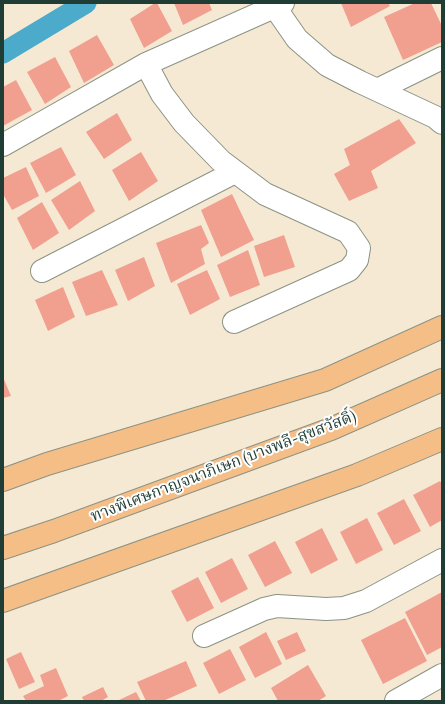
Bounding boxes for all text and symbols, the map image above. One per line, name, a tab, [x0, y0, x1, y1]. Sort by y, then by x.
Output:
street label: ทางพิเศษกาญจนาภิเษก (บางพลี-สุขสวัสดิ์)	[88, 408, 360, 528]

